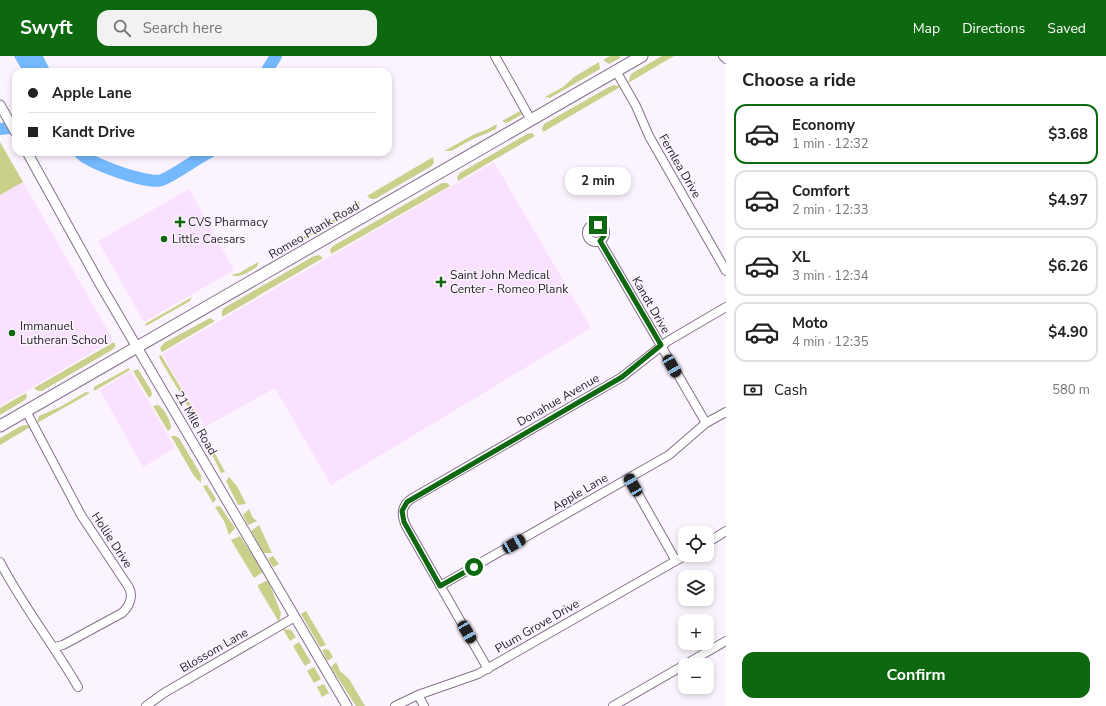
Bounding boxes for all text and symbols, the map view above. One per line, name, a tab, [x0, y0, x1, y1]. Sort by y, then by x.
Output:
search box	[97, 10, 377, 46]
text: Swyft	[20, 15, 73, 41]
icon: search	[111, 17, 133, 39]
text: Search here	[143, 18, 222, 38]
text: Map	[913, 19, 940, 38]
text: Directions	[962, 19, 1025, 38]
text: Saved	[1047, 19, 1086, 38]
text: Choose a ride	[742, 68, 856, 92]
text: Apple Lane	[52, 83, 132, 103]
text: Economy	[792, 115, 855, 135]
icon: car	[744, 116, 780, 152]
text: Kandt Drive	[52, 122, 135, 142]
text: $3.68	[1048, 124, 1088, 144]
street label: Fernlea Drive	[655, 131, 705, 201]
text: 1 min · 12:32	[792, 135, 868, 153]
callout: 2 min	[565, 167, 631, 195]
text: 2 min	[581, 172, 615, 190]
text: Comfort	[792, 181, 849, 201]
icon: car	[744, 182, 780, 218]
text: $4.97	[1048, 190, 1088, 210]
street label: Romeo Plank Road	[266, 197, 362, 263]
text: 2 min · 12:33	[792, 201, 868, 219]
place label: CVS Pharmacy	[188, 214, 269, 230]
route end	[589, 216, 607, 234]
marker: CVS Pharmacy	[175, 217, 185, 227]
place label: Little Caesars	[172, 231, 245, 247]
marker: Little Caesars	[159, 234, 169, 244]
text: XL	[792, 247, 811, 267]
icon: car	[744, 248, 780, 284]
text: $6.26	[1048, 256, 1088, 276]
place label: Saint John Medical Center - Romeo Plank	[450, 267, 569, 297]
text: 3 min · 12:34	[792, 267, 868, 285]
street label: Kandt Drive	[628, 274, 674, 336]
marker: Saint John Medical Center - Romeo Plank	[435, 276, 447, 288]
text: Moto	[792, 313, 828, 333]
icon: car	[744, 314, 780, 350]
place label: Immanuel Lutheran School	[20, 318, 108, 348]
text: $4.90	[1048, 322, 1088, 342]
marker: Immanuel Lutheran School	[7, 328, 17, 338]
text: 4 min · 12:35	[792, 333, 868, 351]
car	[661, 353, 683, 379]
street label: Donahue Avenue	[514, 370, 602, 430]
icon: cash	[742, 379, 764, 401]
text: Cash	[774, 380, 808, 400]
text: 580 m	[1052, 381, 1090, 399]
street label: 21 Mile Road	[171, 388, 221, 458]
street label: Apple Lane	[549, 470, 611, 514]
car	[622, 472, 644, 498]
street label: Hollie Drive	[88, 509, 136, 571]
map controls	[678, 526, 714, 694]
button: locate	[678, 526, 714, 562]
car	[501, 533, 527, 555]
route start	[465, 558, 483, 576]
button: layers	[678, 570, 714, 606]
street label: Plum Grove Drive	[492, 595, 582, 657]
button: +	[678, 614, 714, 650]
car	[456, 619, 478, 645]
street label: Blossom Lane	[177, 624, 251, 676]
button: Confirm	[742, 652, 1090, 698]
button: −	[678, 658, 714, 694]

